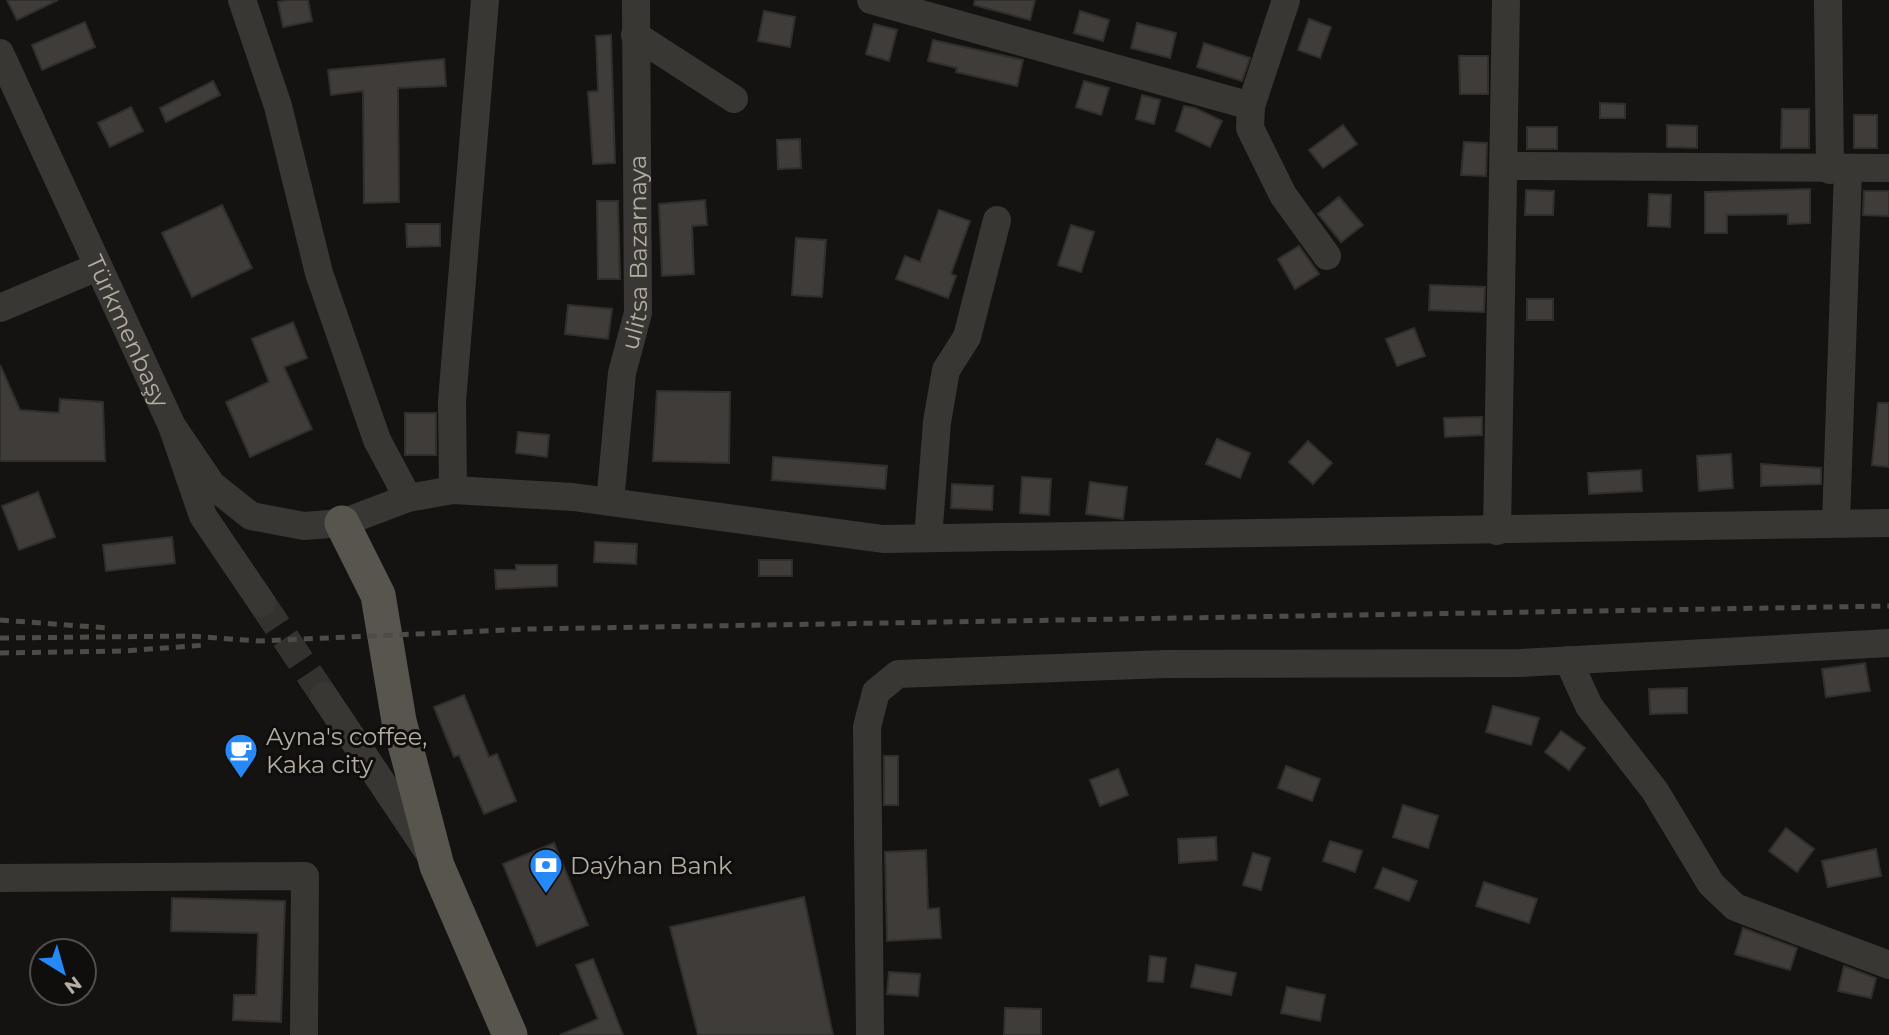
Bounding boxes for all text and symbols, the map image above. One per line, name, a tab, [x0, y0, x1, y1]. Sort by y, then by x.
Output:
street label: ulitsa Bazarnaya	[614, 155, 652, 353]
street label: Türkmenbaşy	[81, 250, 176, 412]
place label: Ayna's coffee, Kaka city	[266, 722, 427, 779]
cafe icon: Ayna's coffee, Kaka city	[222, 731, 260, 780]
bank icon: Daýhan Bank	[527, 846, 565, 895]
place label: Daýhan Bank	[570, 851, 733, 880]
north arrow	[28, 937, 98, 1007]
text: N	[60, 971, 86, 999]

